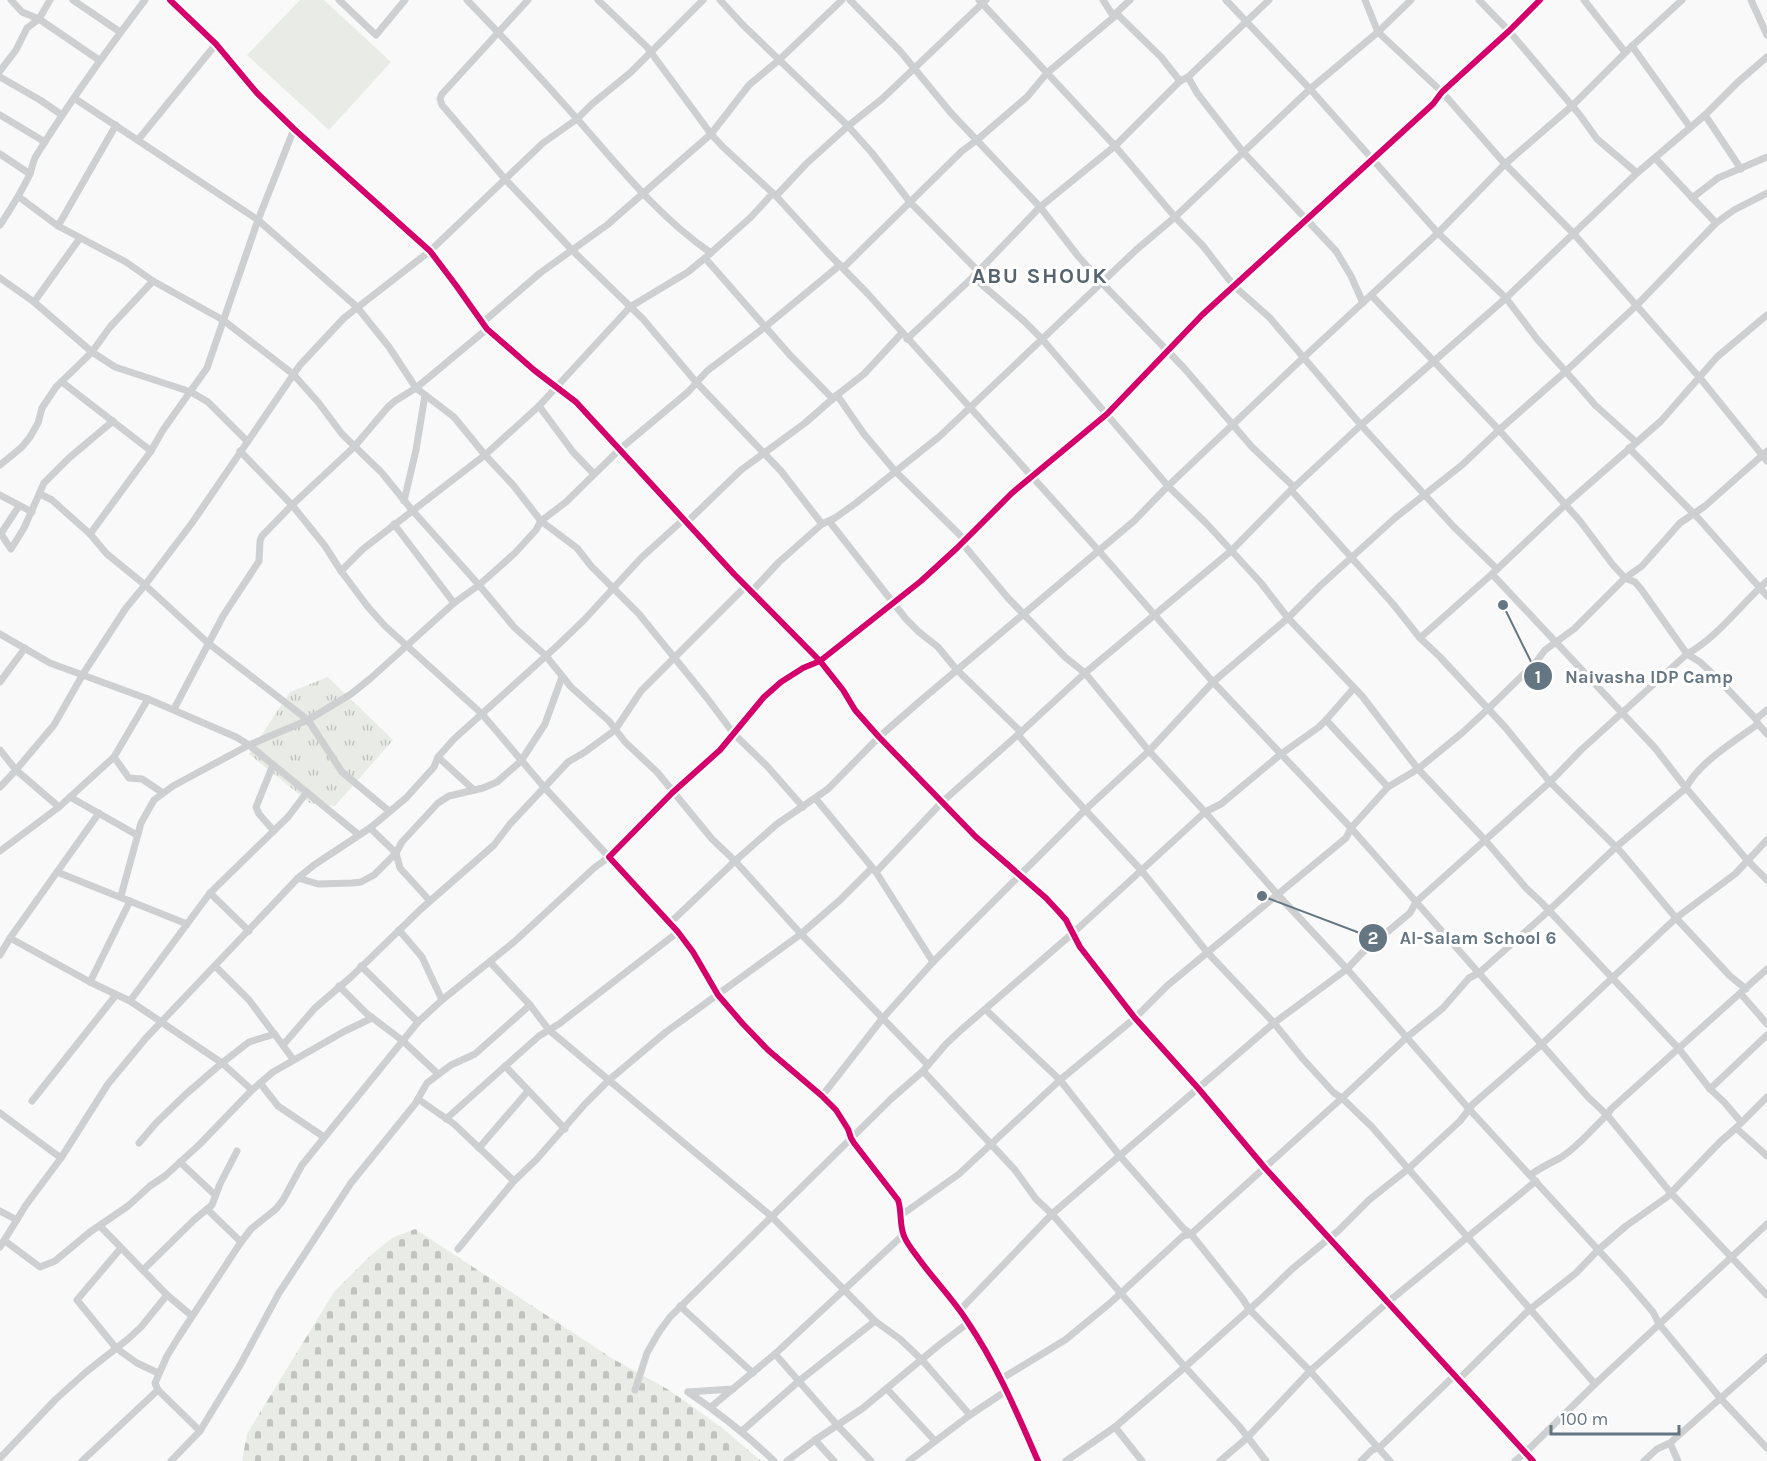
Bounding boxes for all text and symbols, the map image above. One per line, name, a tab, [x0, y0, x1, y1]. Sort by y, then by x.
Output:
district label: ABU SHOUK	[972, 263, 1108, 289]
callout: Naivasha IDP Camp	[1523, 658, 1745, 694]
text: 1	[1535, 666, 1541, 688]
text: Naivasha IDP Camp	[1565, 666, 1733, 688]
callout: Al-Salam School 6	[1358, 920, 1568, 956]
text: 2	[1368, 927, 1378, 949]
text: Al-Salam School 6	[1400, 927, 1556, 949]
scale bar	[1551, 1398, 1678, 1436]
text: 100 m	[1560, 1408, 1608, 1430]

